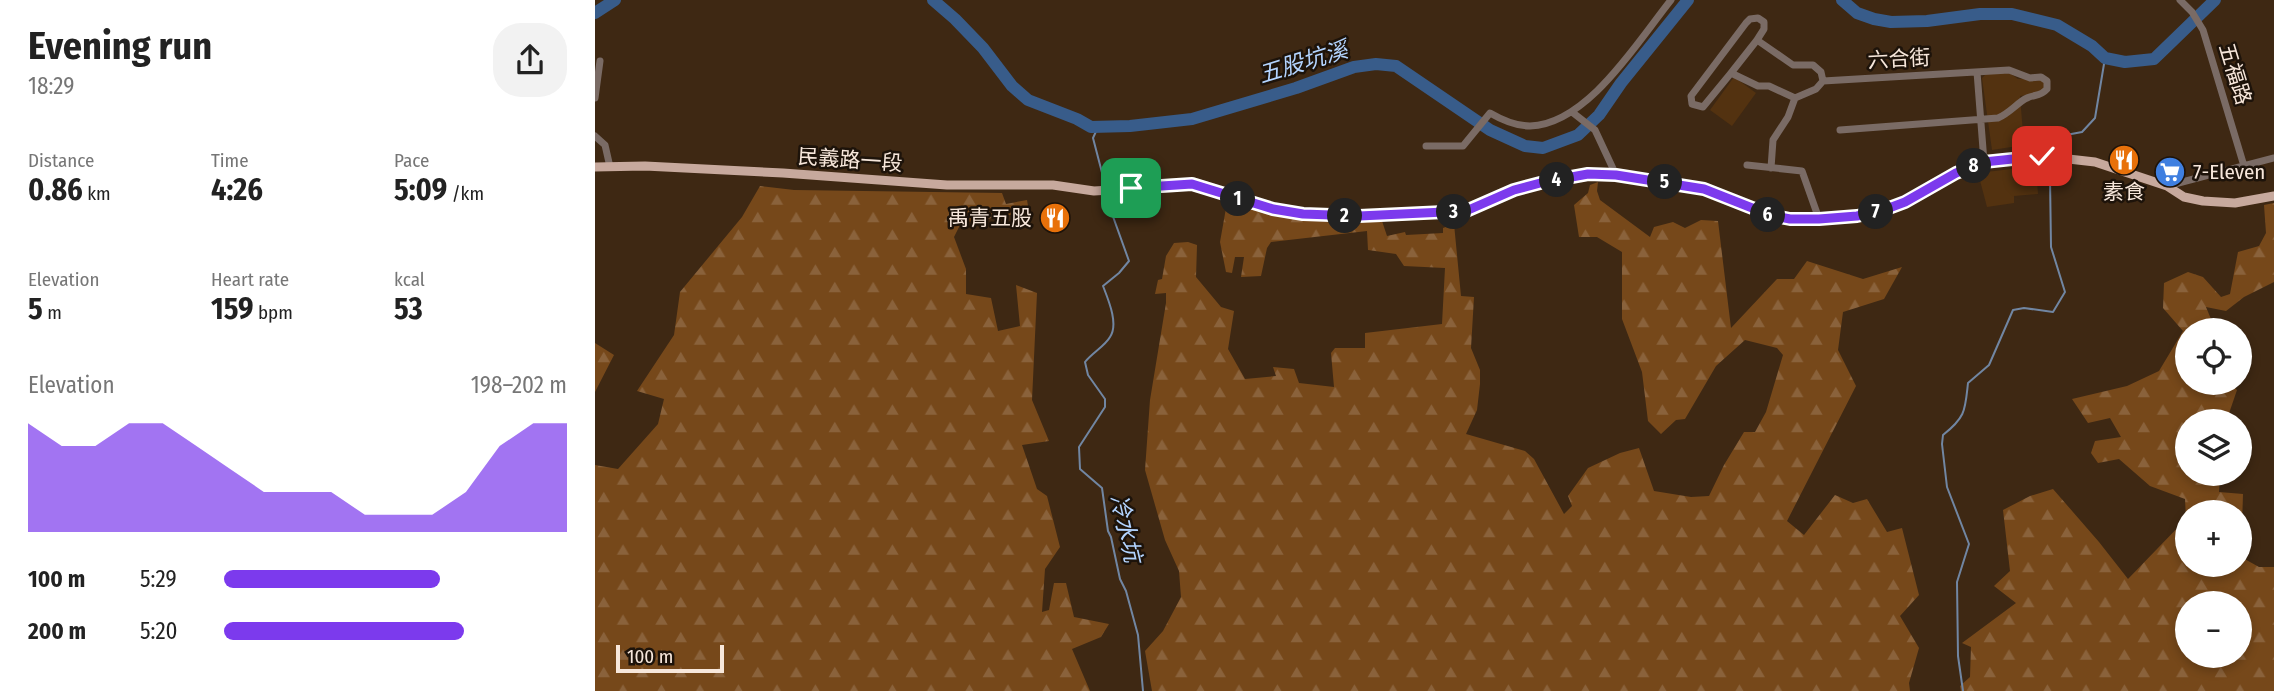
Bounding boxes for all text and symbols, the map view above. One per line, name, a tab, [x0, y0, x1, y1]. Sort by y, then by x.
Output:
text: Evening run	[28, 23, 212, 69]
button: share	[493, 23, 567, 97]
water label: 五股坑溪	[1255, 34, 1354, 89]
street label: 五福路	[2213, 40, 2257, 108]
street label: 六合街	[1867, 44, 1931, 74]
text: 18:29	[28, 72, 75, 100]
pin	[2012, 126, 2072, 186]
icon: check	[2023, 137, 2061, 175]
street label: 民義路一段	[797, 143, 903, 177]
restaurant icon: 素食	[2107, 143, 2141, 177]
pin: 8	[1957, 148, 1991, 184]
text: Distance	[28, 149, 95, 172]
text: Time	[211, 149, 249, 172]
text: Pace	[394, 149, 429, 172]
text: 8	[1968, 154, 1979, 177]
supermarket icon: 7-Eleven	[2153, 155, 2187, 189]
pin	[1101, 158, 1161, 218]
place label: 7-Eleven	[2193, 159, 2265, 185]
pin: 4	[1539, 162, 1574, 198]
pin: 5	[1647, 164, 1683, 200]
text: 4	[1552, 168, 1561, 191]
icon: arrive	[1112, 169, 1150, 207]
text: 5	[1660, 170, 1669, 193]
text: 0.86	[28, 172, 83, 208]
text: 4:26	[211, 172, 263, 208]
text: 5:09	[394, 172, 447, 208]
place label: 素食	[2103, 179, 2145, 205]
text: km	[83, 182, 111, 205]
text: /km	[447, 182, 484, 205]
pin: 1	[1221, 182, 1255, 216]
text: 1	[1233, 187, 1242, 210]
pin: 3	[1437, 194, 1471, 230]
pin: 7	[1859, 194, 1893, 230]
pin: 2	[1327, 198, 1363, 234]
pin: 6	[1751, 198, 1785, 232]
text: 3	[1449, 200, 1458, 223]
text: 7	[1871, 200, 1880, 223]
restaurant icon: 禹青五股	[1038, 201, 1072, 235]
text: 6	[1763, 203, 1772, 226]
text: 2	[1340, 204, 1349, 227]
place label: 禹青五股	[948, 205, 1032, 231]
text: Elevation	[28, 268, 100, 291]
text: Heart rate	[211, 268, 289, 291]
text: kcal	[394, 268, 425, 291]
text: 5	[28, 291, 43, 327]
text: 159	[211, 291, 253, 327]
text: 53	[394, 291, 423, 327]
text: m	[43, 301, 62, 324]
text: bpm	[253, 301, 293, 324]
map controls	[2175, 318, 2252, 668]
button: locate	[2175, 318, 2252, 395]
text: Elevation	[28, 371, 115, 399]
text: 198–202 m	[471, 371, 567, 399]
button: layers	[2175, 409, 2252, 486]
water label: 冷水坑	[1105, 491, 1148, 568]
button: +	[2175, 500, 2252, 577]
text: 100 m	[28, 565, 85, 593]
text: 5:29	[140, 565, 177, 593]
button: −	[2175, 591, 2252, 668]
text: 200 m	[28, 617, 86, 645]
text: 5:20	[140, 617, 178, 645]
scale bar	[616, 642, 725, 674]
text: 100 m	[627, 645, 673, 668]

